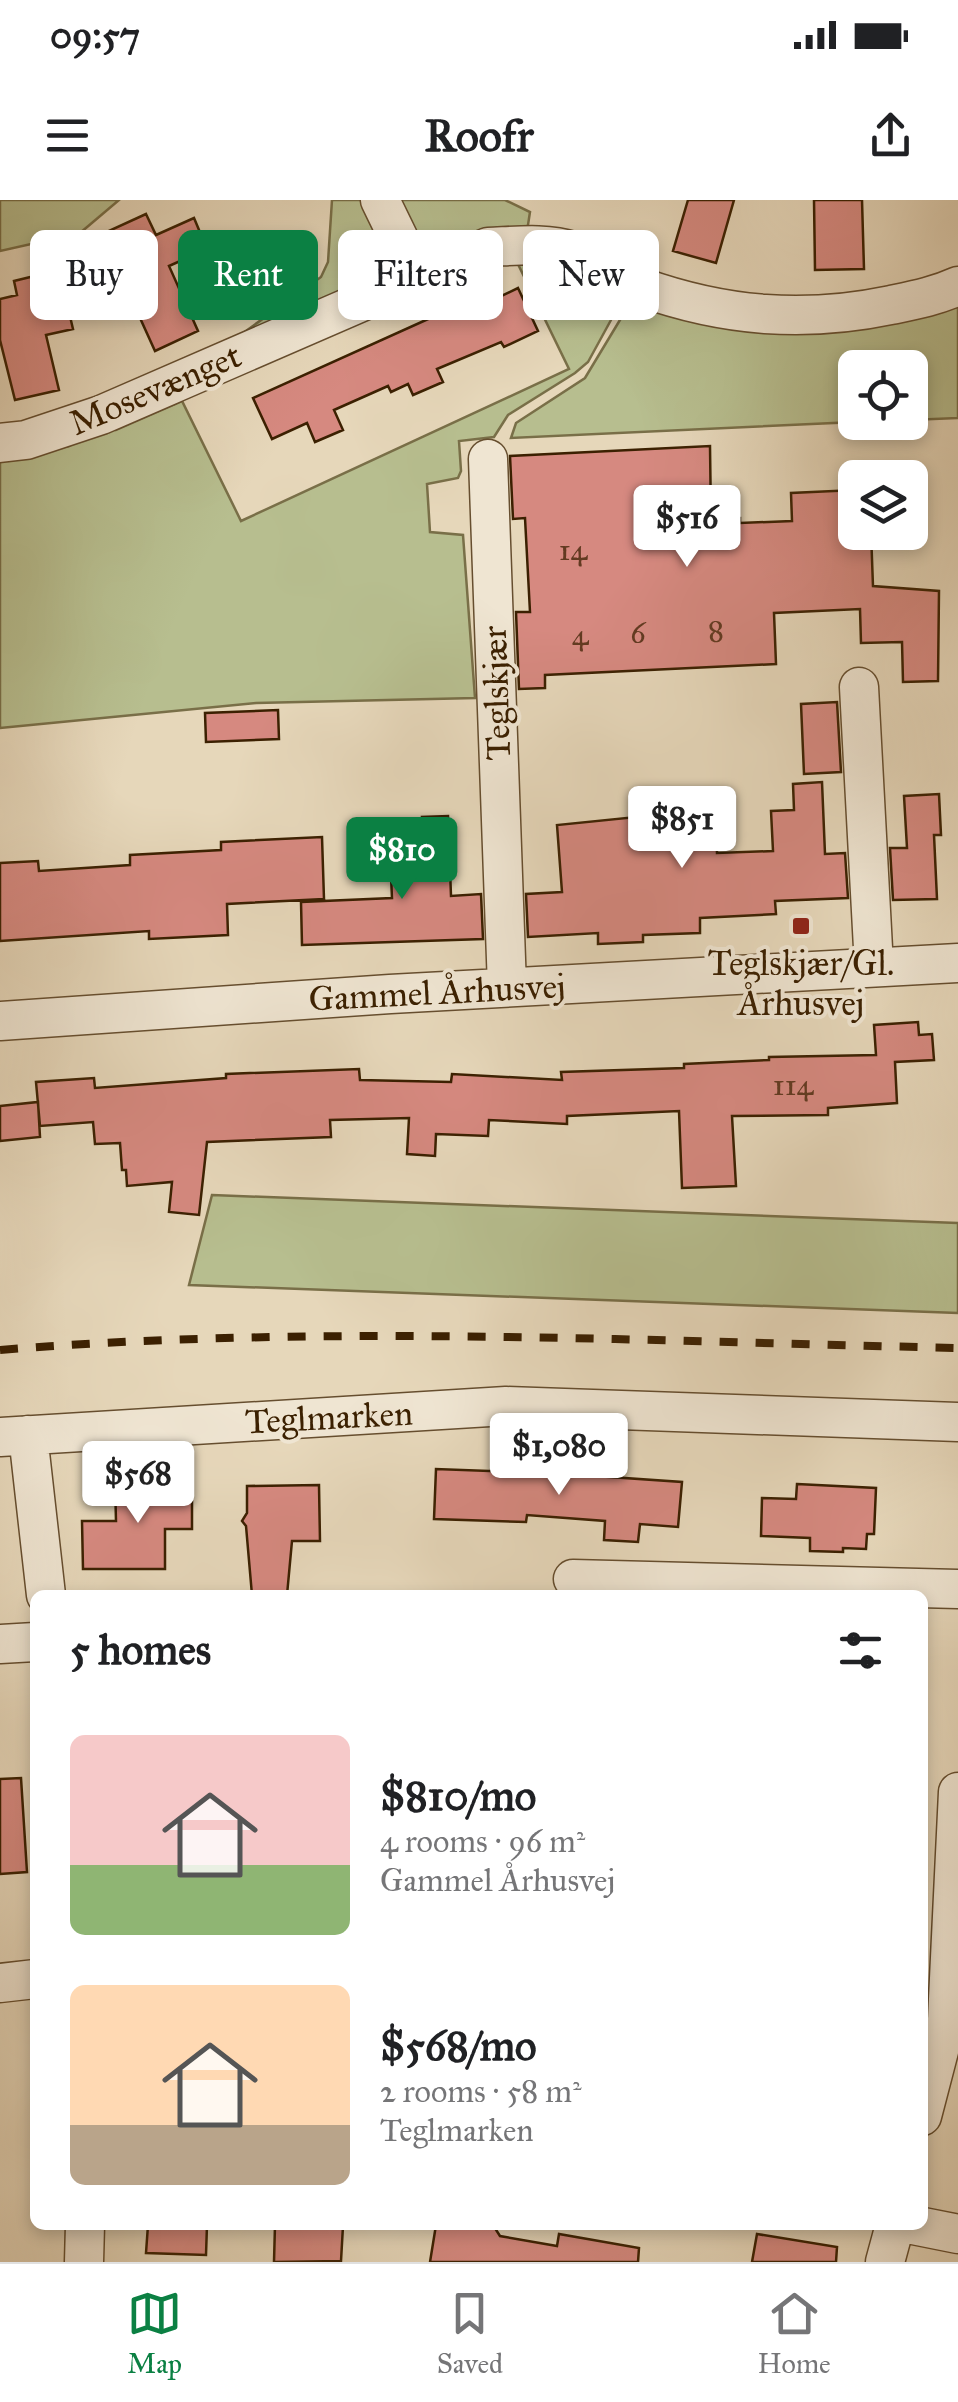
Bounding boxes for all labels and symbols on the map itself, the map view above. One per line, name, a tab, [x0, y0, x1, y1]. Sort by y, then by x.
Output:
street label: Mosevænget	[63, 334, 248, 445]
pin: $516	[628, 485, 746, 570]
house number: 14	[559, 532, 589, 568]
house number: 8	[708, 613, 724, 649]
house number: 6	[630, 615, 647, 651]
house number: 4	[572, 617, 590, 653]
street label: Teglskjær	[473, 624, 520, 761]
pin: $851	[623, 786, 741, 871]
pin: $810	[343, 817, 461, 902]
marker: Teglskjær/Gl. Århusvej	[790, 915, 812, 937]
place label: Teglskjær/Gl. Århusvej	[708, 942, 894, 1025]
street label: Gammel Århusvej	[307, 963, 567, 1021]
house number: 114	[773, 1067, 814, 1103]
street label: Teglmarken	[244, 1392, 414, 1443]
pin: $1,080	[478, 1413, 640, 1498]
pin: $568	[79, 1441, 197, 1526]

